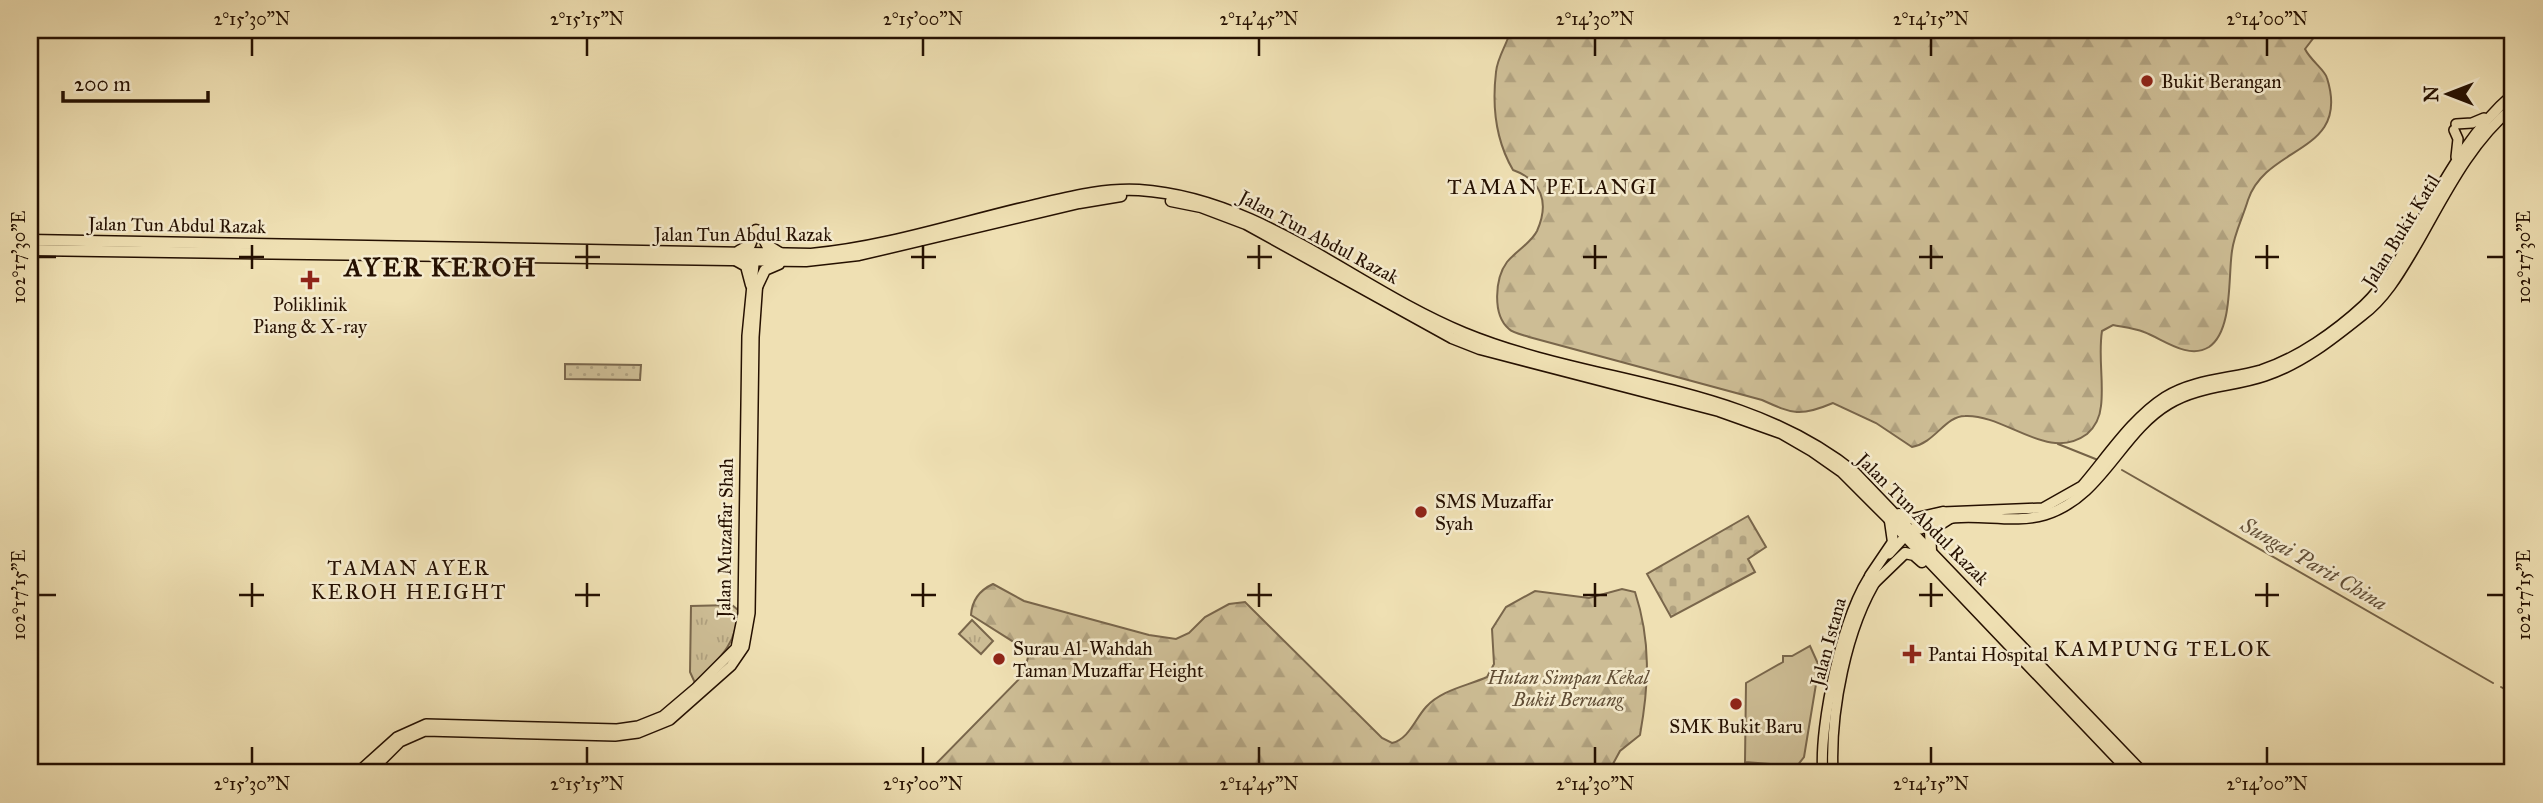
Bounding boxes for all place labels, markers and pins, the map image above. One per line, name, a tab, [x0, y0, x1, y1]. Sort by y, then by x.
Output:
place label: Bukit Berangan	[2161, 70, 2282, 94]
marker: Bukit Berangan	[2139, 73, 2155, 89]
marker: Poliklinik Piang & X-ray	[300, 270, 320, 290]
place label: Poliklinik Piang & X-ray	[253, 293, 368, 339]
place label: SMS Muzaffar Syah	[1435, 490, 1554, 535]
marker: SMS Muzaffar Syah	[1413, 504, 1429, 520]
place label: Surau Al-Wahdah Taman Muzaffar Height	[1013, 637, 1204, 683]
place label: Pantai Hospital	[1928, 643, 2049, 666]
marker: Pantai Hospital	[1902, 644, 1922, 664]
marker: Surau Al-Wahdah Taman Muzaffar Height	[991, 651, 1007, 667]
marker: SMK Bukit Baru	[1728, 696, 1744, 712]
place label: SMK Bukit Baru	[1669, 715, 1803, 738]

